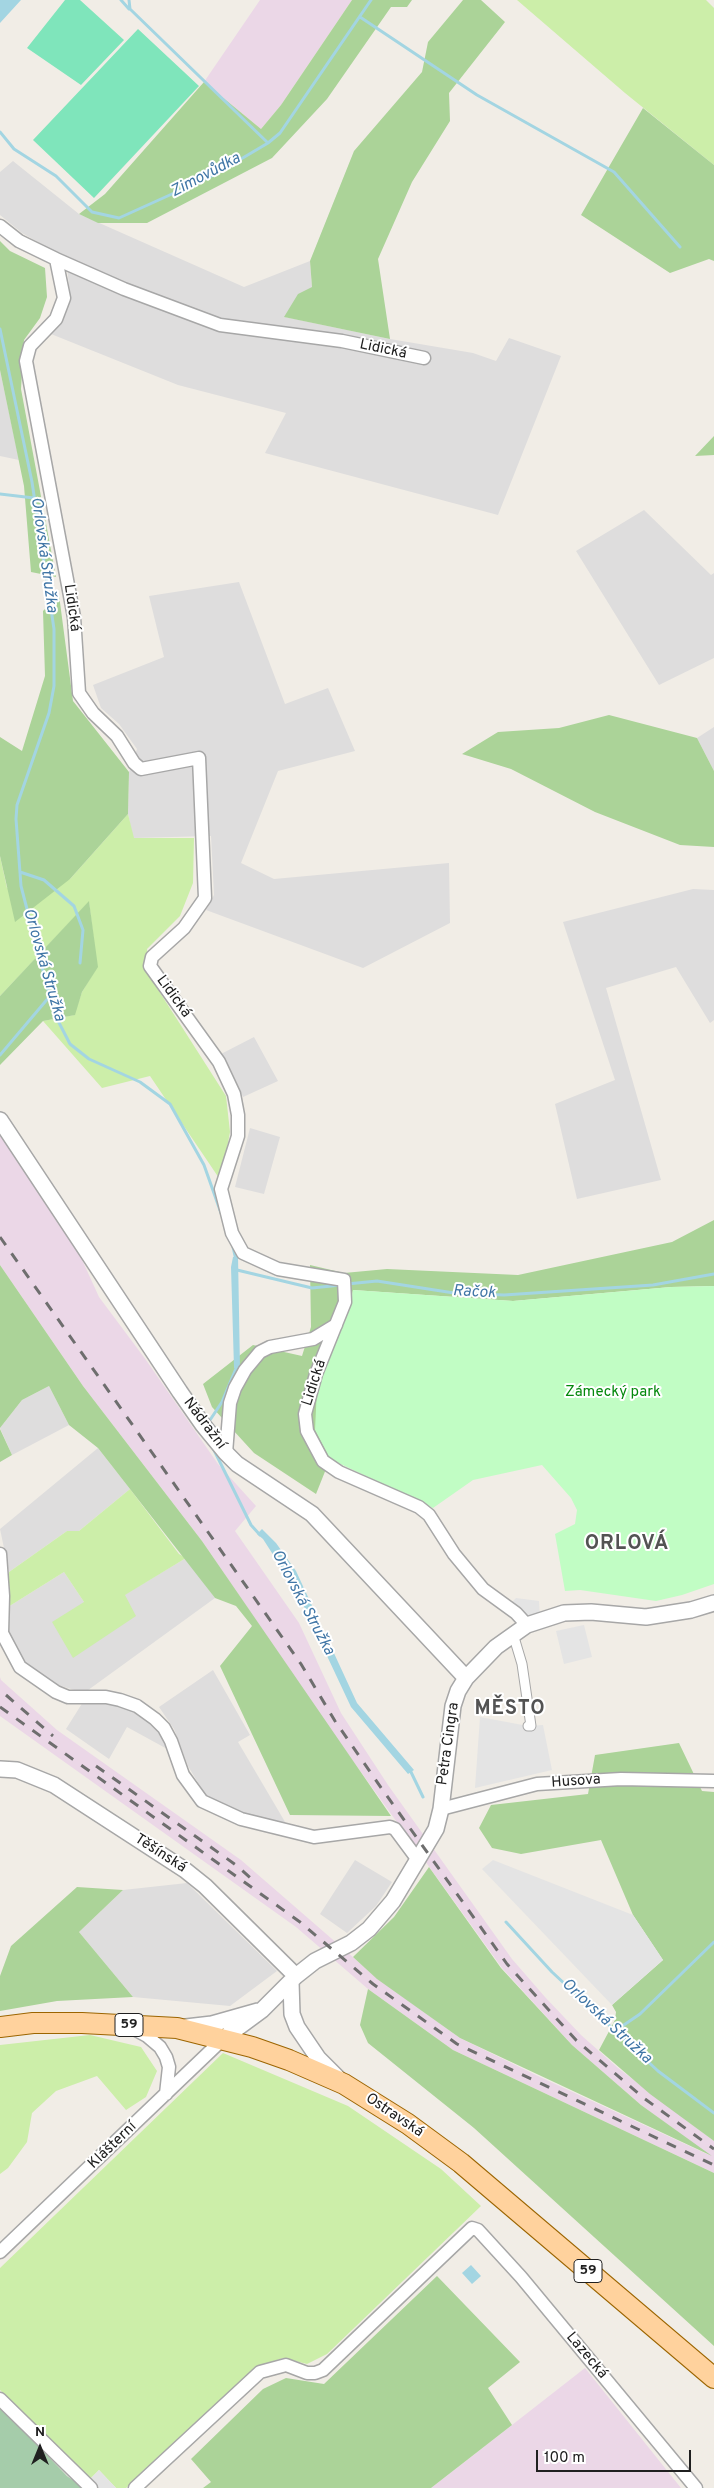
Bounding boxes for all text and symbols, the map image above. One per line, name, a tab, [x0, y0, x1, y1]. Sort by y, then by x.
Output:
water label: Zimovůdka	[168, 150, 244, 202]
street label: Lidická	[358, 336, 408, 364]
water label: Orlovská Stružka	[25, 496, 61, 614]
street label: Lidická	[59, 583, 83, 633]
water label: Orlovská Stružka	[18, 906, 68, 1024]
street label: Lidická	[152, 972, 194, 1022]
water label: Račok	[452, 1282, 496, 1304]
street label: Lidická	[299, 1357, 331, 1409]
park label: Zámecký park	[565, 1384, 661, 1402]
street label: Nádražní	[179, 1395, 229, 1453]
district label: ORLOVÁ	[584, 1533, 670, 1557]
water label: Orlovská Stružka	[266, 1547, 338, 1659]
district label: MĚSTO	[474, 1698, 546, 1722]
street label: Petra Cingra	[434, 1701, 464, 1787]
street label: Husova	[551, 1771, 601, 1793]
street label: Těšínská	[131, 1831, 189, 1877]
water label: Orlovská Stružka	[557, 1975, 655, 2069]
road number: 59	[115, 2014, 143, 2036]
street label: Ostravská	[362, 2090, 426, 2142]
street label: Klášterní	[85, 2119, 141, 2173]
road number: 59	[574, 2260, 602, 2282]
street label: Lazecká	[561, 2329, 611, 2383]
north arrow	[15, 2423, 65, 2473]
text: N	[35, 2424, 45, 2441]
scale bar	[539, 2440, 694, 2472]
text: 100 m	[544, 2449, 585, 2468]

